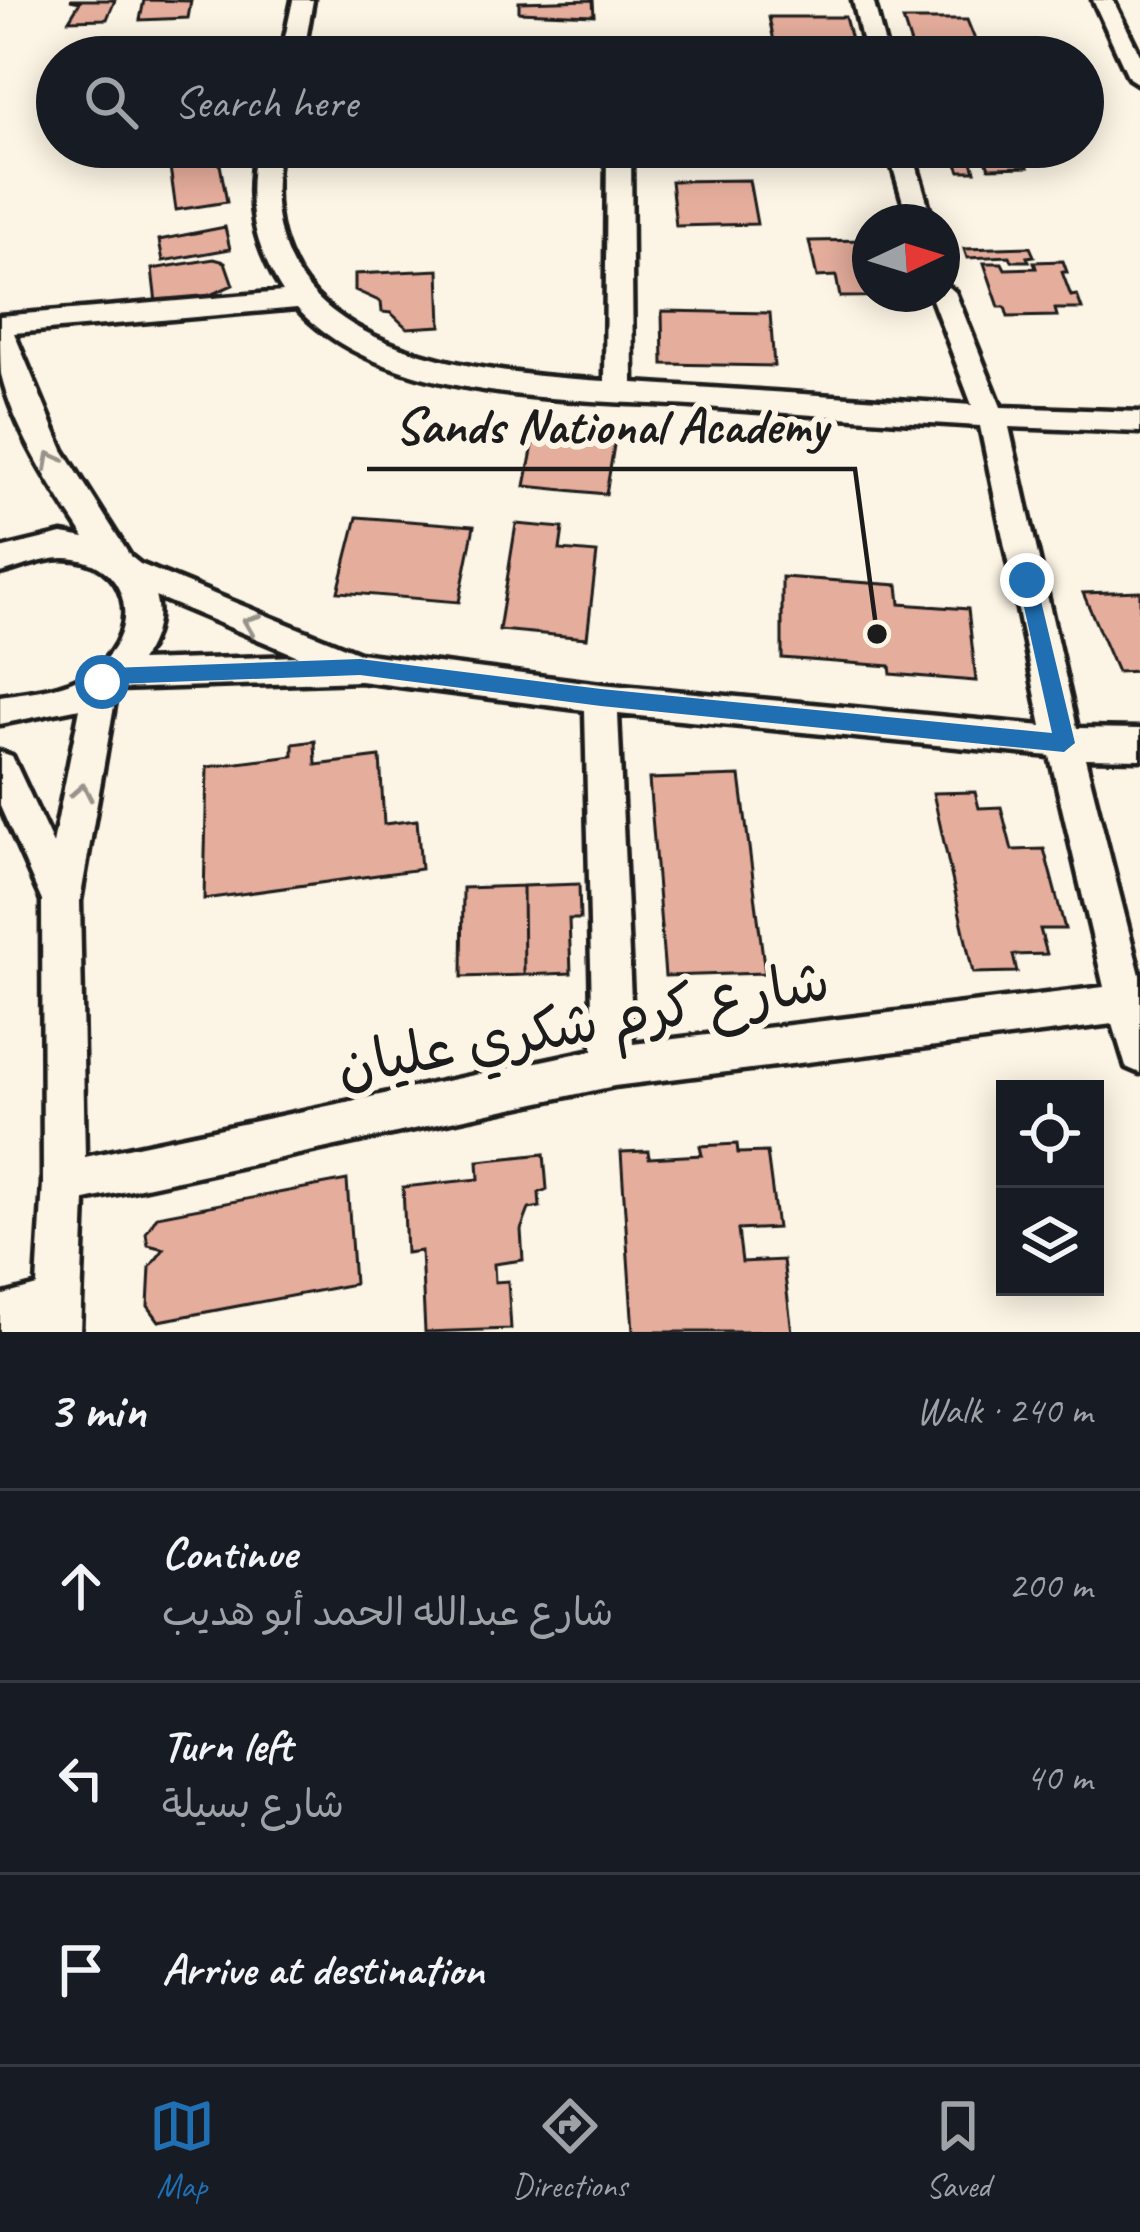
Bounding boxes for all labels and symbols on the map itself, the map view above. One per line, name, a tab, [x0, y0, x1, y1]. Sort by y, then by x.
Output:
north arrow	[852, 204, 960, 312]
callout: Sands National Academy	[367, 382, 855, 469]
text: Sands National Academy	[395, 394, 832, 458]
one-way arrow	[43, 451, 66, 473]
route end	[1000, 553, 1054, 607]
one-way arrow	[242, 613, 263, 637]
route start	[75, 655, 129, 709]
one-way arrow	[68, 782, 94, 802]
street label: شارع كرم شكري عليان	[331, 944, 836, 1109]

